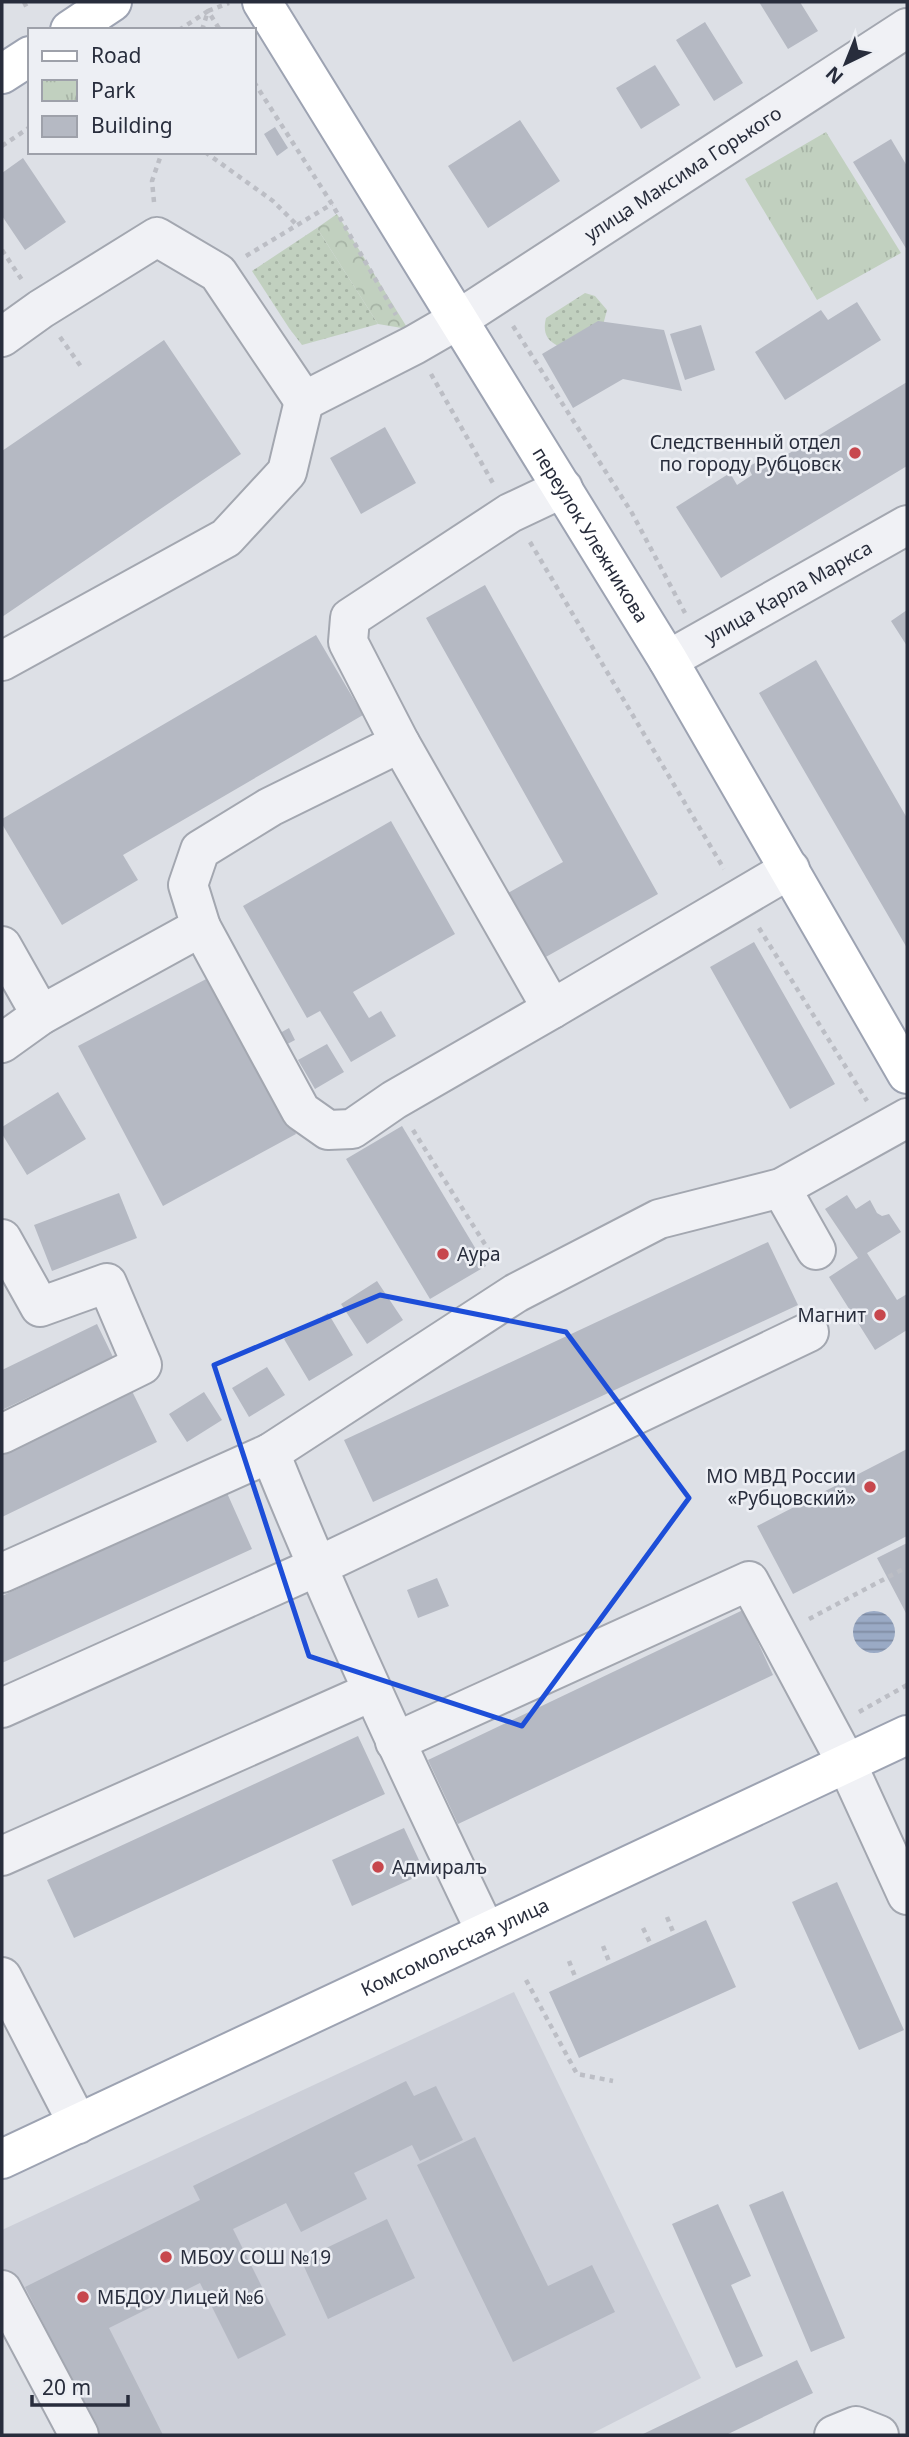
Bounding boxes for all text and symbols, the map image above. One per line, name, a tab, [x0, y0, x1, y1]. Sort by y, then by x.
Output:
legend	[28, 28, 256, 154]
north arrow	[811, 28, 881, 98]
text: Road	[91, 41, 141, 69]
text: N	[820, 61, 849, 90]
text: Park	[91, 76, 136, 104]
street label: улица Максима Горького	[579, 100, 787, 247]
text: Building	[91, 111, 173, 139]
place label: Следственный отдел по городу Рубцовск	[650, 429, 841, 477]
street label: переулок Улежникова	[527, 442, 655, 628]
marker: Следственный отдел по городу Рубцовск	[847, 445, 863, 461]
street label: улица Карла Маркса	[700, 534, 877, 650]
place label: Аура	[457, 1241, 501, 1267]
marker: Аура	[435, 1246, 451, 1262]
place label: Магнит	[798, 1302, 866, 1328]
marker: Магнит	[872, 1307, 888, 1323]
place label: МО МВД России «Рубцовский»	[706, 1463, 856, 1511]
marker: МО МВД России «Рубцовский»	[862, 1479, 878, 1495]
place label: Адмиралъ	[392, 1854, 487, 1880]
marker: Адмиралъ	[370, 1859, 386, 1875]
street label: Комсомольская улица	[357, 1892, 553, 2002]
place label: МБОУ СОШ №19	[180, 2244, 331, 2270]
marker: МБОУ СОШ №19	[158, 2249, 174, 2265]
place label: МБДОУ Лицей №6	[97, 2284, 264, 2310]
marker: МБДОУ Лицей №6	[75, 2289, 91, 2305]
scale bar	[32, 2364, 128, 2408]
text: 20 m	[42, 2373, 91, 2401]

